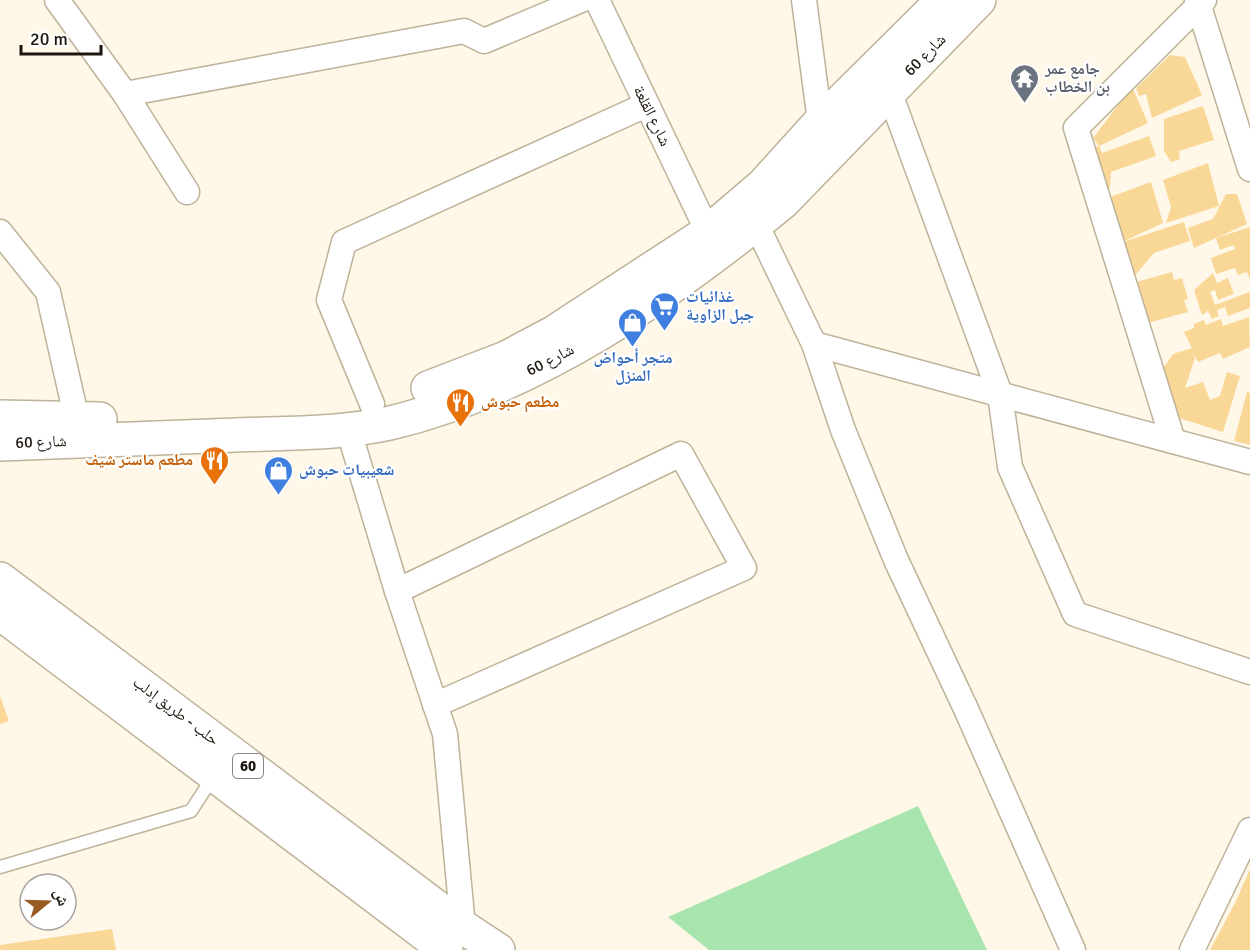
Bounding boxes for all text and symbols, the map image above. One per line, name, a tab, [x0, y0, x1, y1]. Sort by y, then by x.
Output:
scale bar	[21, 18, 100, 56]
text: 20 m	[30, 28, 68, 50]
street label: شارع 60	[900, 30, 950, 80]
place label: جامع عمر بن الخطاب	[1044, 59, 1110, 97]
temple icon: جامع عمر بن الخطاب	[1008, 62, 1040, 104]
street label: شارع القلعة	[629, 82, 675, 150]
place label: غذائيات جبل الزاوية	[686, 287, 754, 325]
supermarket icon: غذائيات جبل الزاوية	[649, 290, 681, 332]
shop icon: متجر أحواض المنزل	[617, 306, 649, 348]
street label: شارع 60	[523, 339, 577, 381]
place label: متجر أحواض المنزل	[593, 348, 673, 386]
restaurant icon: مطعم حبوش	[444, 386, 476, 428]
place label: مطعم حبوش	[481, 392, 559, 413]
street label: شارع 60	[15, 431, 67, 453]
restaurant icon: مطعم ماستر شيف	[198, 444, 230, 486]
place label: مطعم ماستر شيف	[85, 450, 193, 471]
shop icon: شعيبيات حبوش	[262, 454, 294, 496]
place label: شعيبيات حبوش	[299, 460, 394, 480]
street label: حلب - طريق إدلب	[129, 672, 223, 750]
road number: 60	[233, 754, 263, 778]
north arrow	[18, 872, 78, 932]
text: ش	[49, 886, 73, 909]

